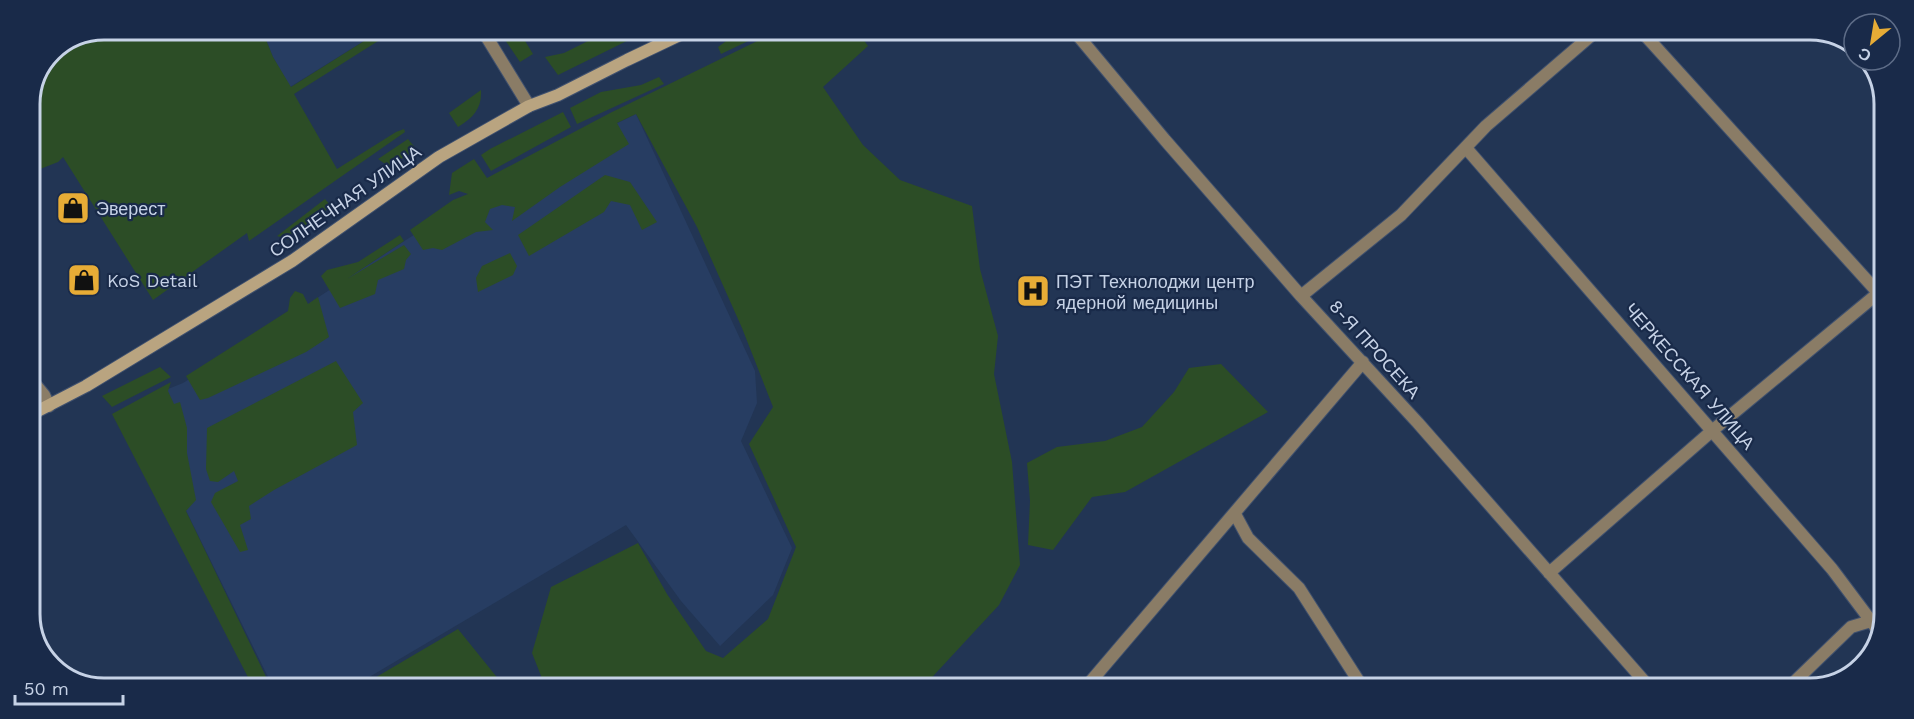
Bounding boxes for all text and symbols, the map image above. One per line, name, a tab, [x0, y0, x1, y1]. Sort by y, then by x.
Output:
north arrow	[1842, 12, 1902, 72]
text: С	[1855, 43, 1875, 66]
street label: СОЛНЕЧНАЯ УЛИЦА	[265, 141, 425, 261]
shop icon: Эверест	[55, 190, 91, 226]
place label: Эверест	[96, 198, 166, 219]
shop icon: KoS Detail	[66, 262, 102, 298]
place label: KoS Detail	[107, 270, 198, 291]
place label: ПЭТ Технолоджи центр ядерной медицины	[1056, 271, 1255, 313]
hospital icon: ПЭТ Технолоджи центр ядерной медицины	[1015, 273, 1051, 309]
street label: 8-Я ПРОСЕКА	[1325, 295, 1425, 403]
street label: ЧЕРКЕССКАЯ УЛИЦА	[1621, 299, 1759, 453]
scale bar	[15, 668, 123, 706]
text: 50 m	[24, 678, 69, 699]

